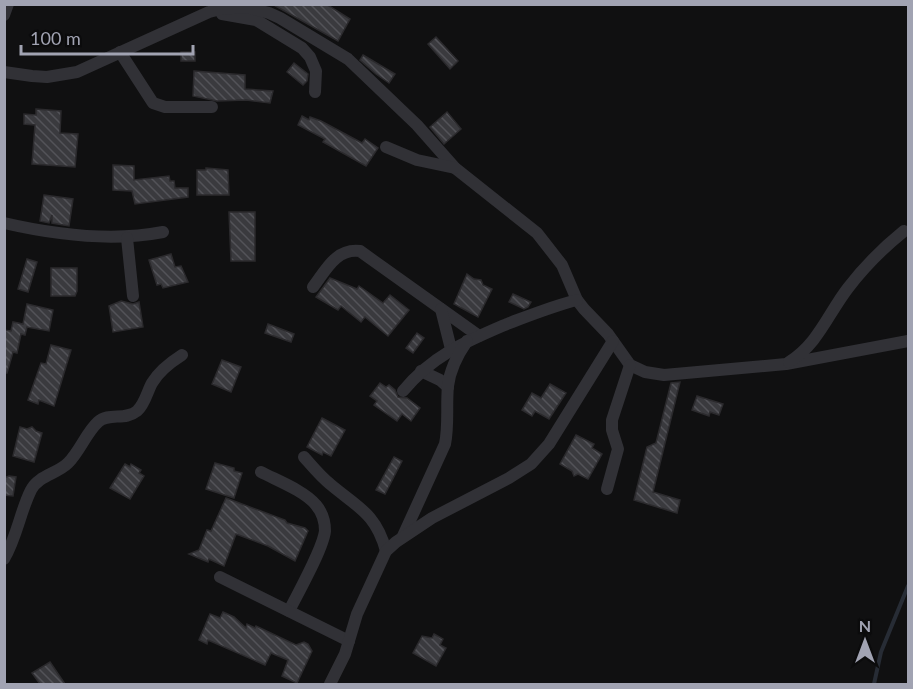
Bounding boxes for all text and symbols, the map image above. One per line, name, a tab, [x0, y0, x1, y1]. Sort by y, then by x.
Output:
scale bar	[21, 18, 194, 56]
text: 100 m	[30, 27, 81, 49]
north arrow	[835, 611, 895, 671]
text: N	[859, 616, 871, 635]

